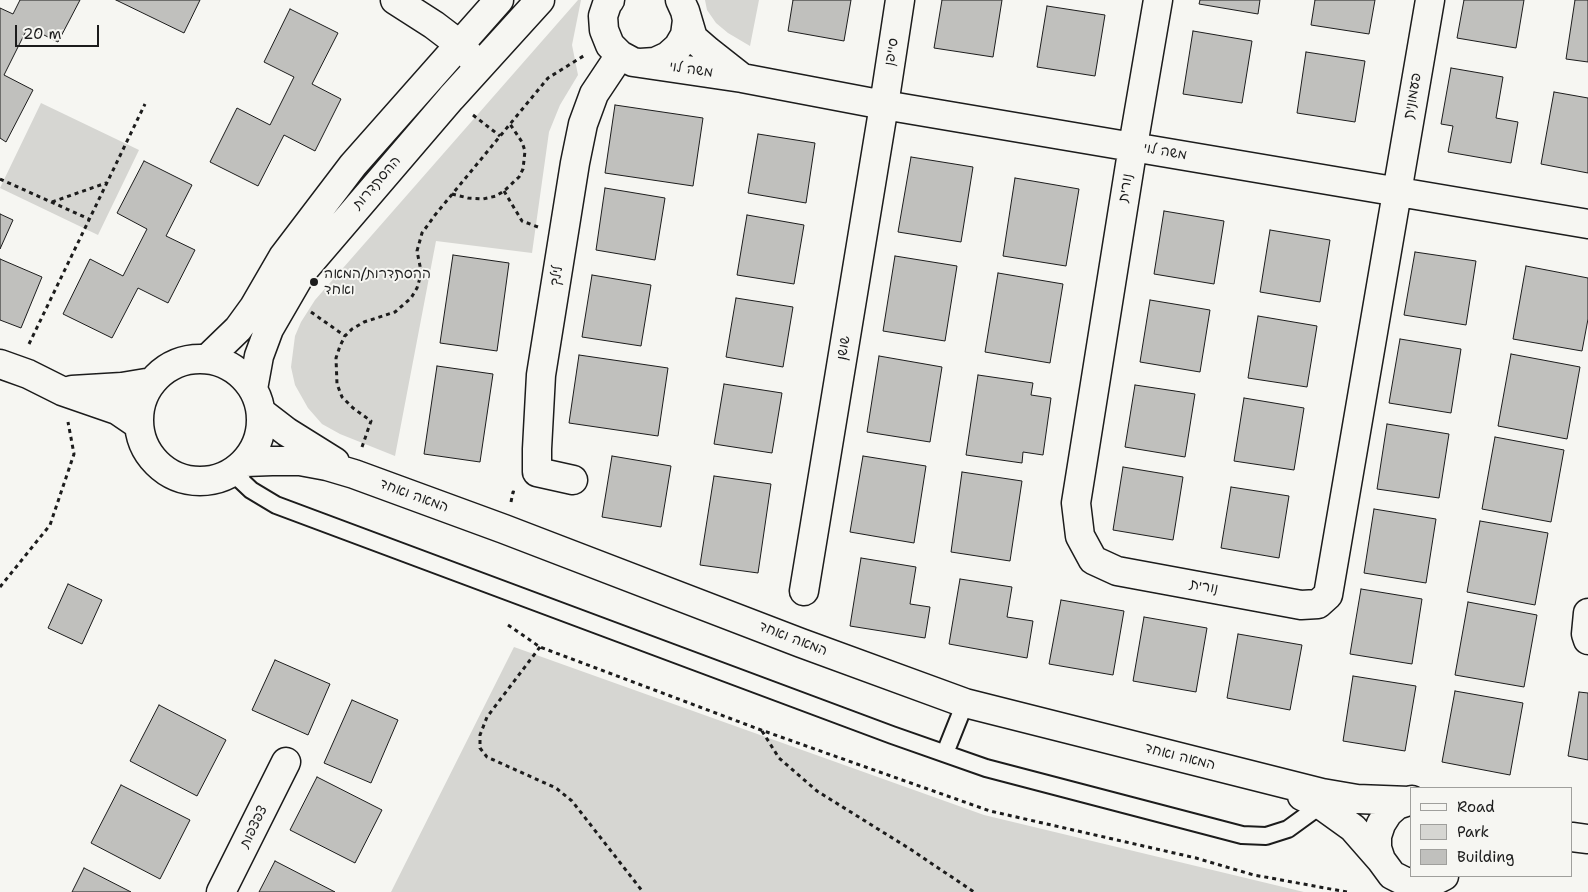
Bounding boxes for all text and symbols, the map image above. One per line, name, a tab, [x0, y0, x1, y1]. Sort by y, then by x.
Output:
scale bar	[18, 15, 101, 47]
text: 20 m	[23, 24, 62, 44]
street label: סייפן	[882, 37, 902, 67]
street label: משה לוי	[668, 59, 714, 81]
street label: פעמונית	[1401, 72, 1425, 120]
street label: משה לוי	[1142, 140, 1188, 164]
street label: ההסתדרות	[349, 153, 405, 213]
street label: נורית	[1115, 172, 1137, 204]
street label: לילך	[547, 265, 567, 287]
place label: ההסתדרות/המאה ואחד	[324, 266, 431, 298]
marker: ההסתדרות/המאה ואחד	[308, 276, 320, 288]
street label: שושן	[834, 335, 854, 361]
street label: המאה ואחד	[377, 476, 451, 516]
street label: נורית	[1188, 576, 1220, 598]
street label: המאה ואחד	[756, 618, 830, 660]
street label: המאה ואחד	[1143, 740, 1217, 774]
legend	[1410, 787, 1573, 877]
text: Road	[1457, 797, 1495, 817]
street label: צפצפות	[237, 803, 271, 851]
text: Park	[1457, 822, 1489, 842]
text: Building	[1457, 847, 1514, 867]

